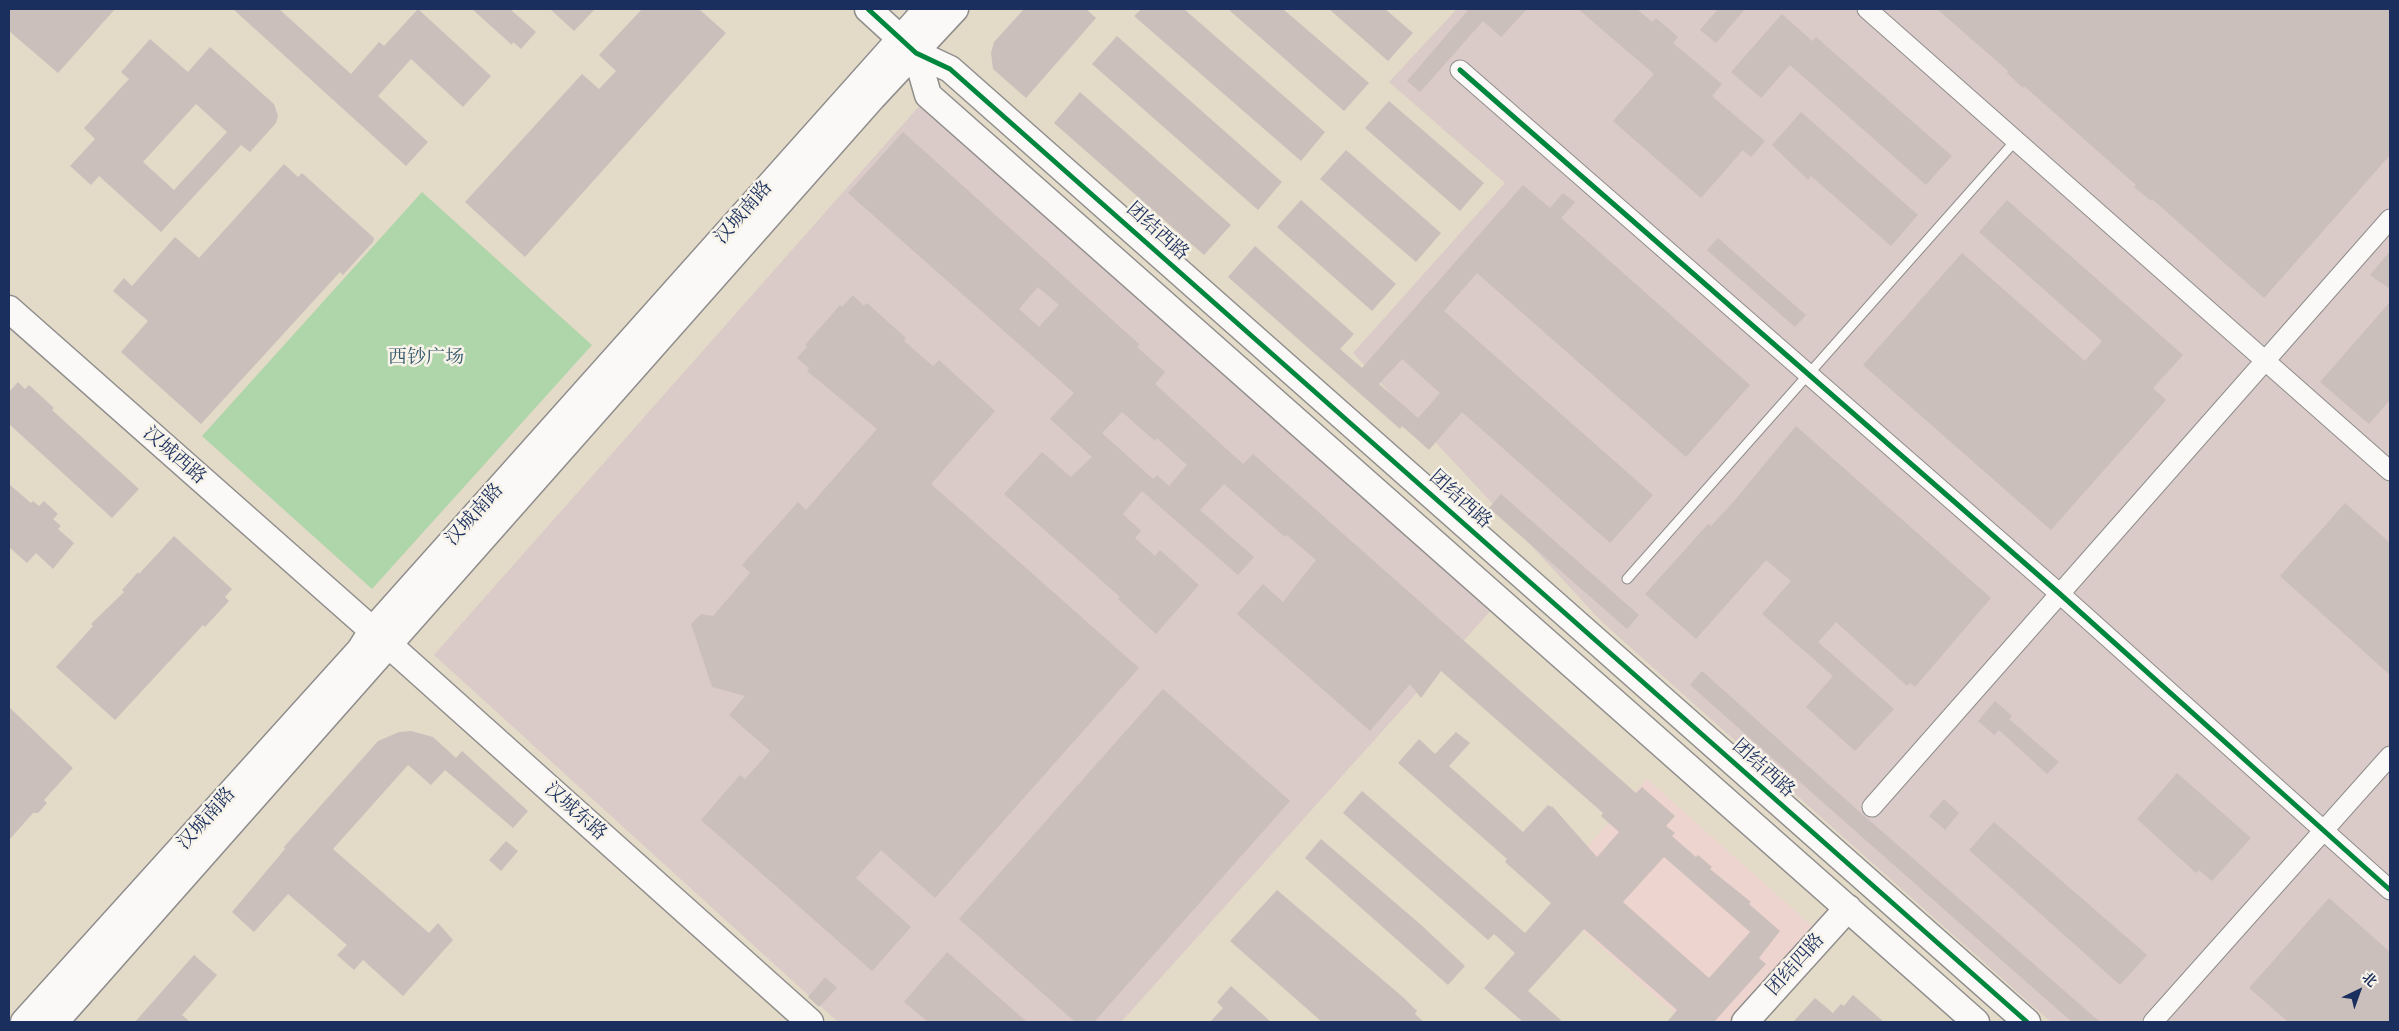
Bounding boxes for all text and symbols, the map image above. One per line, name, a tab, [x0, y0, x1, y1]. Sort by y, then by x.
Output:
street label: 汉城南路	[710, 177, 778, 249]
street label: 团结西路	[1121, 198, 1193, 266]
park label: 西钞广场	[388, 347, 464, 369]
street label: 汉城西路	[138, 422, 210, 490]
street label: 团结西路	[1424, 466, 1496, 534]
street label: 汉城南路	[441, 479, 509, 551]
street label: 团结西路	[1727, 735, 1799, 803]
street label: 汉城东路	[539, 778, 611, 846]
street label: 汉城南路	[173, 783, 241, 855]
street label: 团结四路	[1762, 929, 1830, 1001]
north arrow	[2334, 966, 2384, 1016]
text: 北	[2358, 968, 2380, 991]

